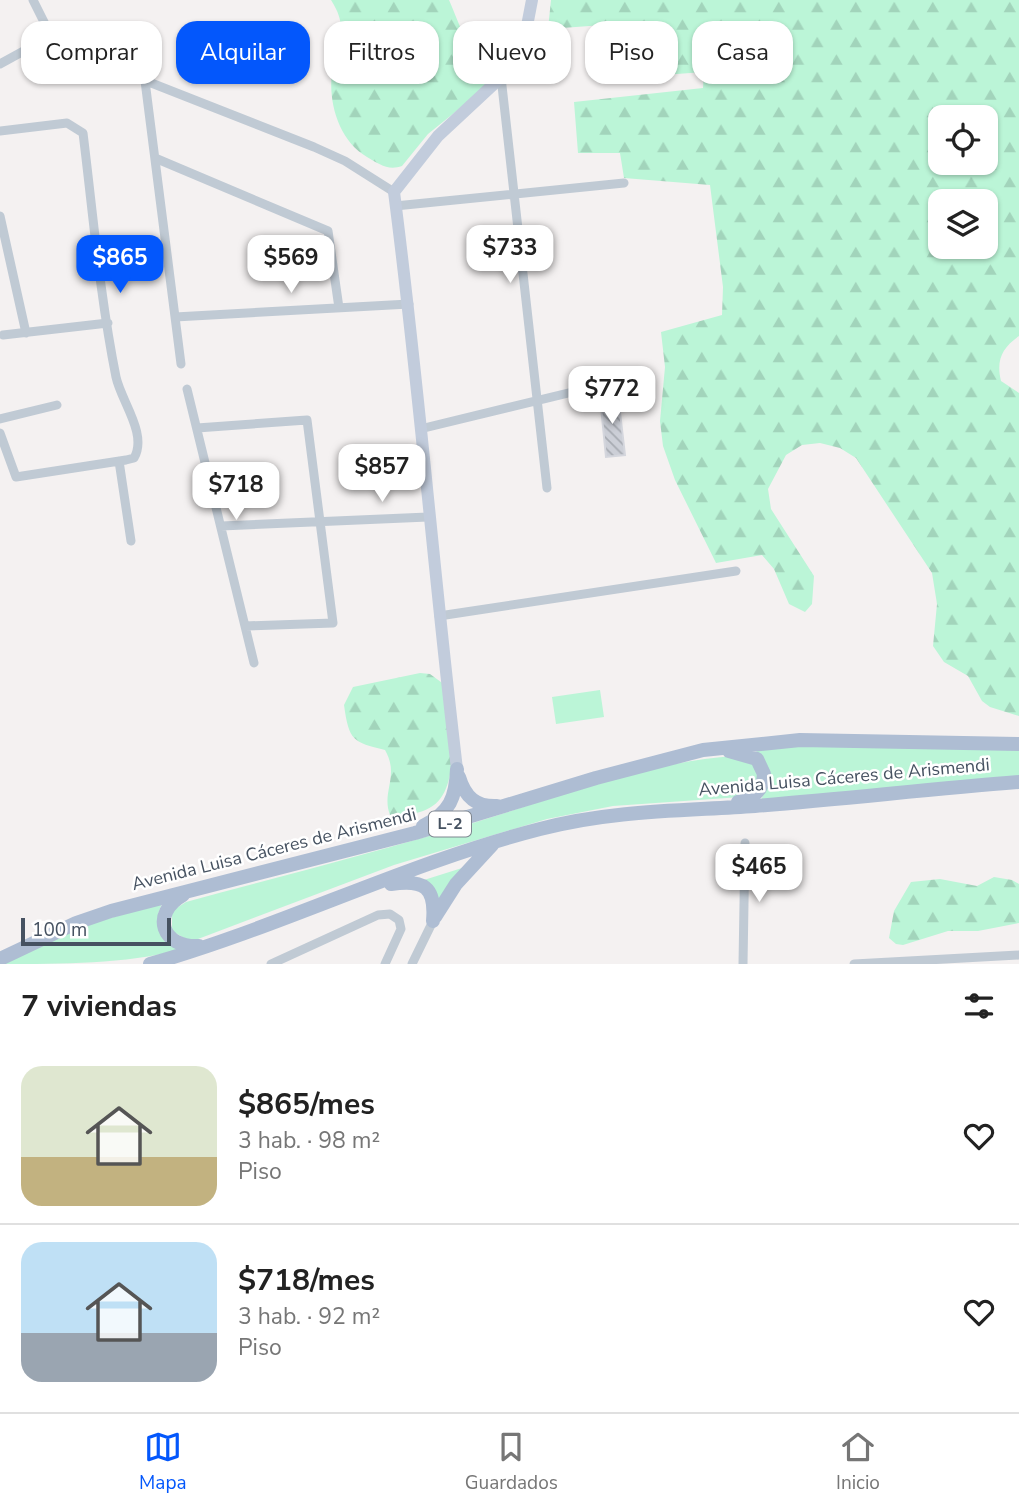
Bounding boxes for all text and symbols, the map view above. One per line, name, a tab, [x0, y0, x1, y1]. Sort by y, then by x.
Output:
chip: Comprar	[21, 21, 162, 84]
chip: Alquilar	[176, 21, 310, 84]
chip: Filtros	[324, 21, 439, 84]
chip: Nuevo	[453, 21, 571, 84]
chip: Piso	[585, 21, 678, 84]
chip: Casa	[692, 21, 793, 84]
map controls	[928, 105, 998, 259]
button: locate	[928, 105, 998, 175]
button: layers	[928, 189, 998, 259]
pin: $733	[469, 226, 551, 285]
text: $733	[482, 232, 538, 263]
pin: $865	[79, 236, 161, 295]
pin: $569	[250, 236, 332, 295]
text: $865	[92, 242, 148, 273]
text: $569	[263, 242, 319, 273]
pin: $772	[571, 366, 653, 426]
text: $772	[584, 373, 640, 404]
pin: $857	[341, 444, 423, 504]
text: $857	[354, 451, 410, 482]
pin: $718	[195, 462, 277, 522]
text: $718	[208, 469, 264, 500]
street label: Avenida Luisa Cáceres de Arismendi	[697, 752, 991, 802]
street label: Avenida Luisa Cáceres de Arismendi	[129, 802, 419, 896]
road number: L-2	[429, 811, 471, 836]
pin: $465	[718, 844, 800, 904]
text: $465	[731, 851, 787, 882]
scale bar	[21, 915, 172, 947]
text: 100 m	[32, 917, 87, 943]
text: 7 viviendas	[21, 986, 177, 1027]
icon: filters	[960, 987, 998, 1025]
text: $865/mes	[238, 1084, 375, 1125]
icon: home	[77, 1094, 161, 1178]
icon: heart	[960, 1117, 998, 1155]
text: 3 hab. · 98 m²	[238, 1125, 380, 1156]
text: Piso	[238, 1156, 282, 1187]
text: $718/mes	[238, 1260, 375, 1301]
icon: home	[77, 1270, 161, 1354]
icon: heart	[960, 1293, 998, 1331]
text: 3 hab. · 92 m²	[238, 1301, 380, 1332]
text: Piso	[238, 1332, 282, 1363]
tab: Mapa	[139, 1428, 187, 1496]
tab: Guardados	[465, 1428, 558, 1496]
tab: Inicio	[836, 1428, 880, 1496]

